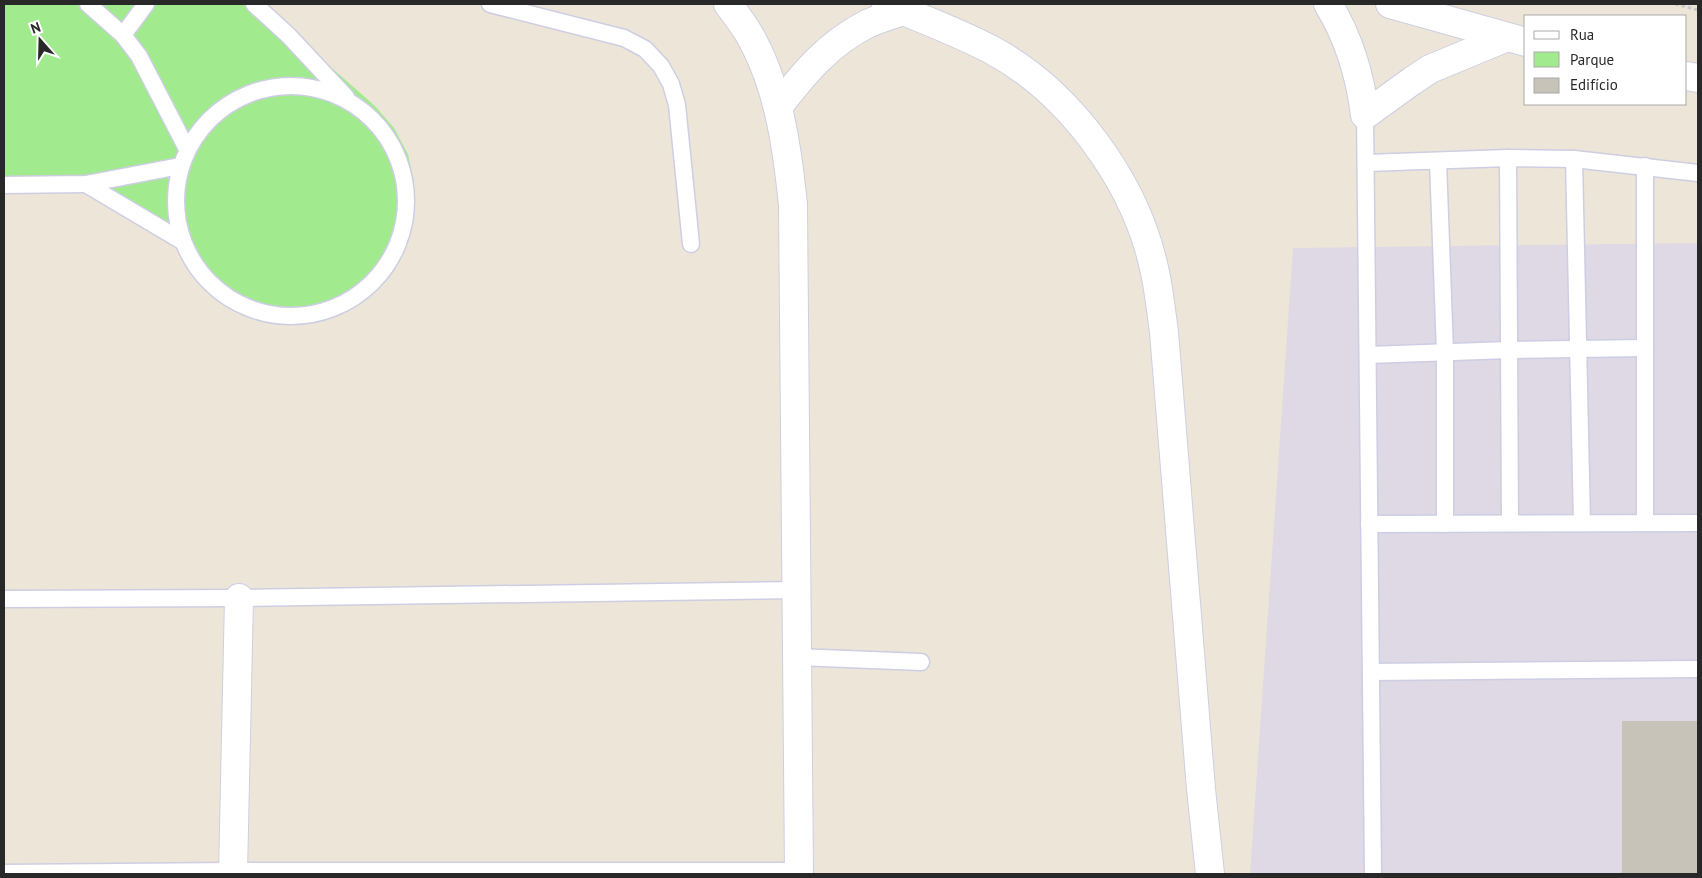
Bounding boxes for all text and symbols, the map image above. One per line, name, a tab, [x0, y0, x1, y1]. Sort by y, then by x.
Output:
north arrow	[15, 15, 65, 65]
legend	[1524, 15, 1687, 105]
text: N	[28, 18, 43, 38]
text: Rua	[1570, 25, 1594, 44]
text: Parque	[1570, 50, 1614, 69]
text: Edifício	[1570, 75, 1618, 94]

